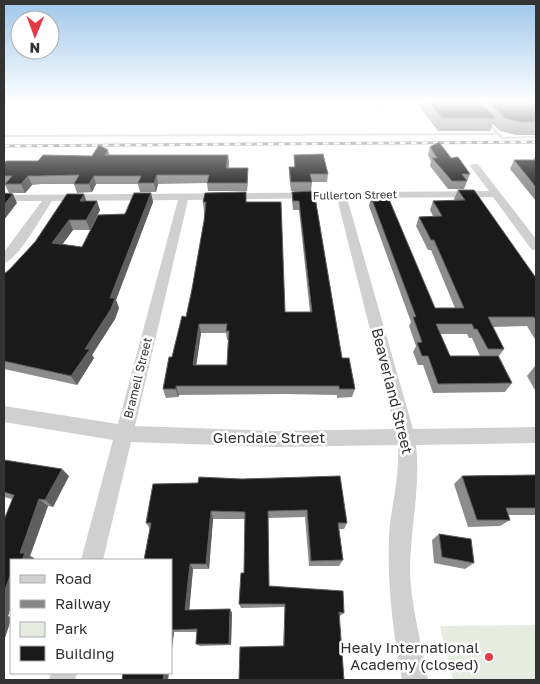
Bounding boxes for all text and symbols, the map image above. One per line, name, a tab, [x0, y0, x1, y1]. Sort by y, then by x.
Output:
north arrow	[10, 10, 60, 60]
text: N	[29, 40, 40, 57]
street label: Fullerton Street	[313, 187, 397, 202]
street label: Beaverland Street	[369, 326, 417, 456]
street label: Bramell Street	[120, 336, 155, 420]
street label: Glendale Street	[213, 428, 325, 446]
legend	[10, 559, 172, 674]
text: Road	[55, 569, 92, 587]
text: Railway	[55, 594, 111, 612]
text: Park	[55, 619, 88, 637]
place label: Healy International Academy (closed)	[340, 638, 479, 673]
text: Building	[55, 644, 115, 662]
marker: Healy International Academy (closed)	[483, 651, 495, 663]

